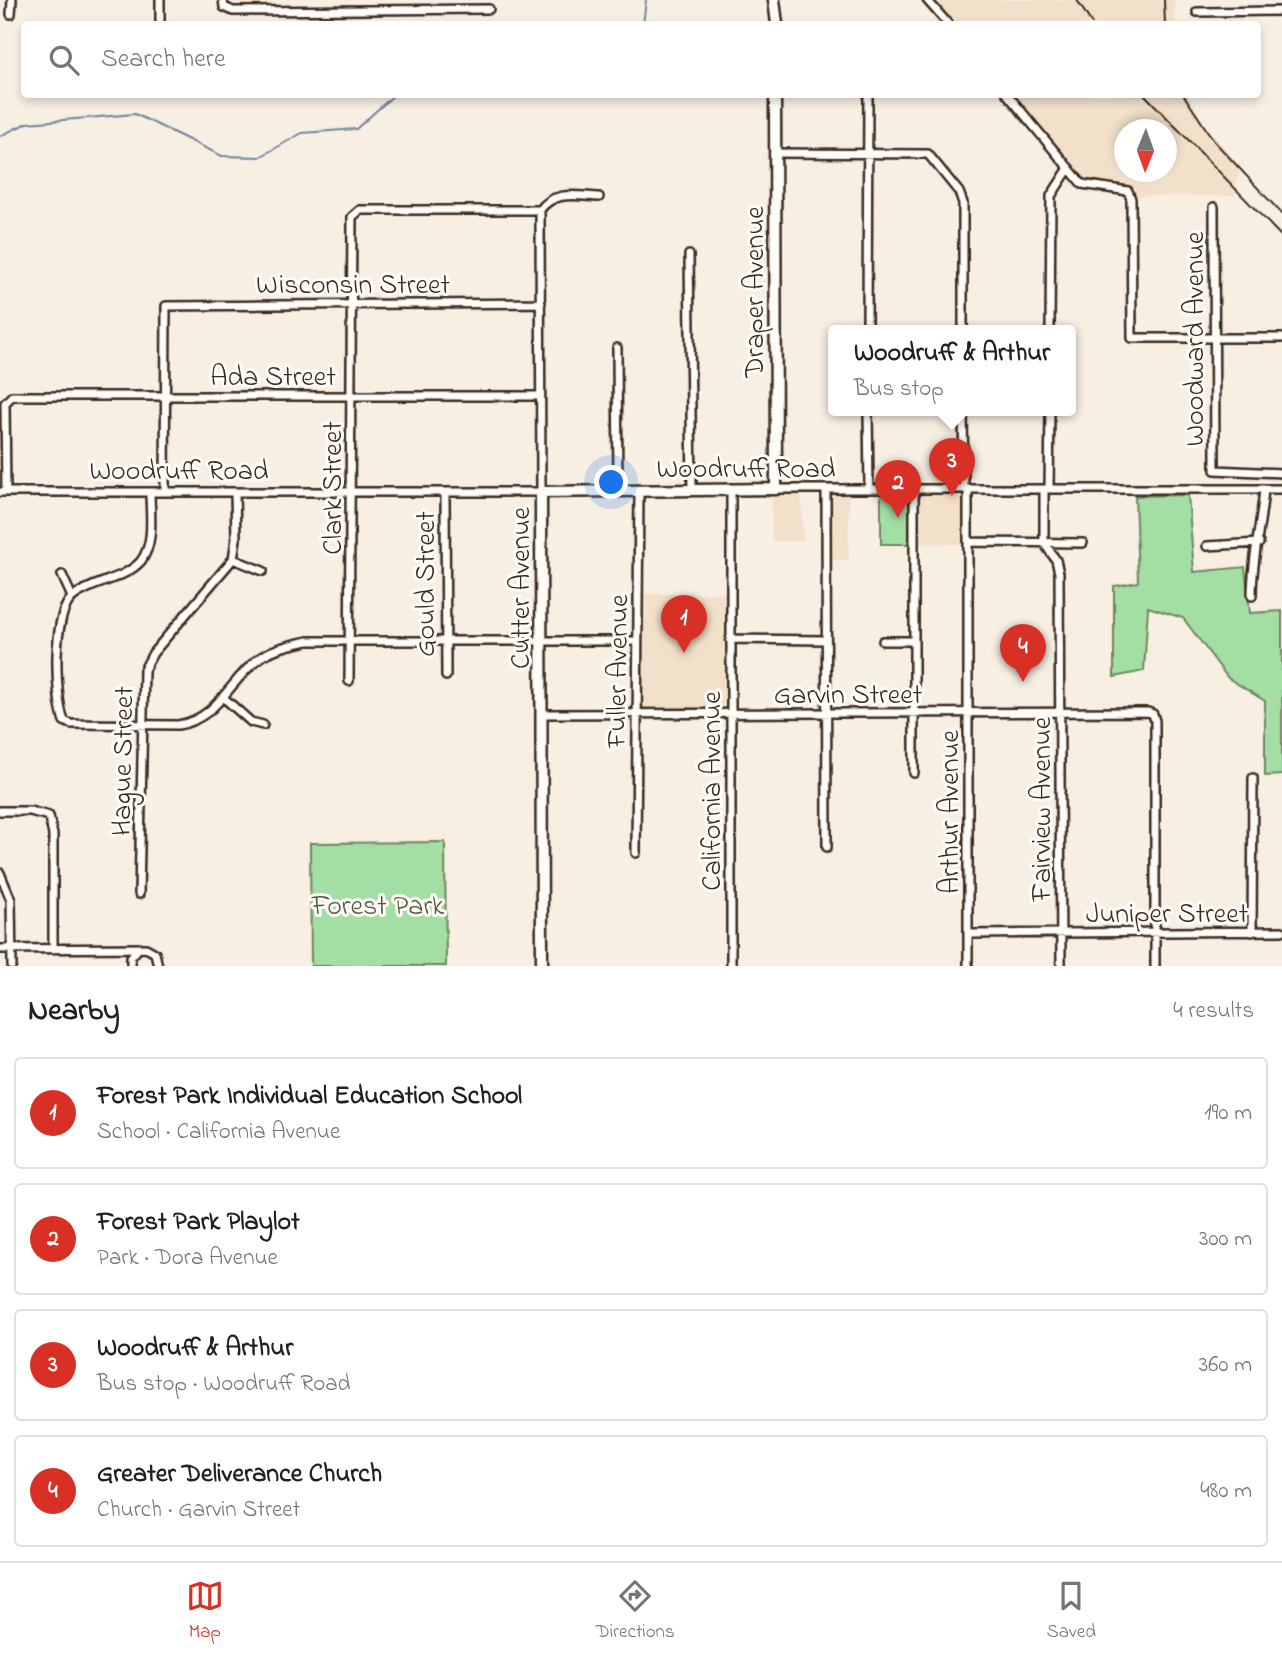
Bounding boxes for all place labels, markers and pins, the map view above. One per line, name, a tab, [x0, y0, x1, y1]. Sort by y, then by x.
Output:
pin: 3	[929, 438, 975, 496]
pin: 2	[875, 460, 921, 518]
pin: 1	[661, 595, 707, 653]
pin: 4	[1000, 624, 1046, 682]

